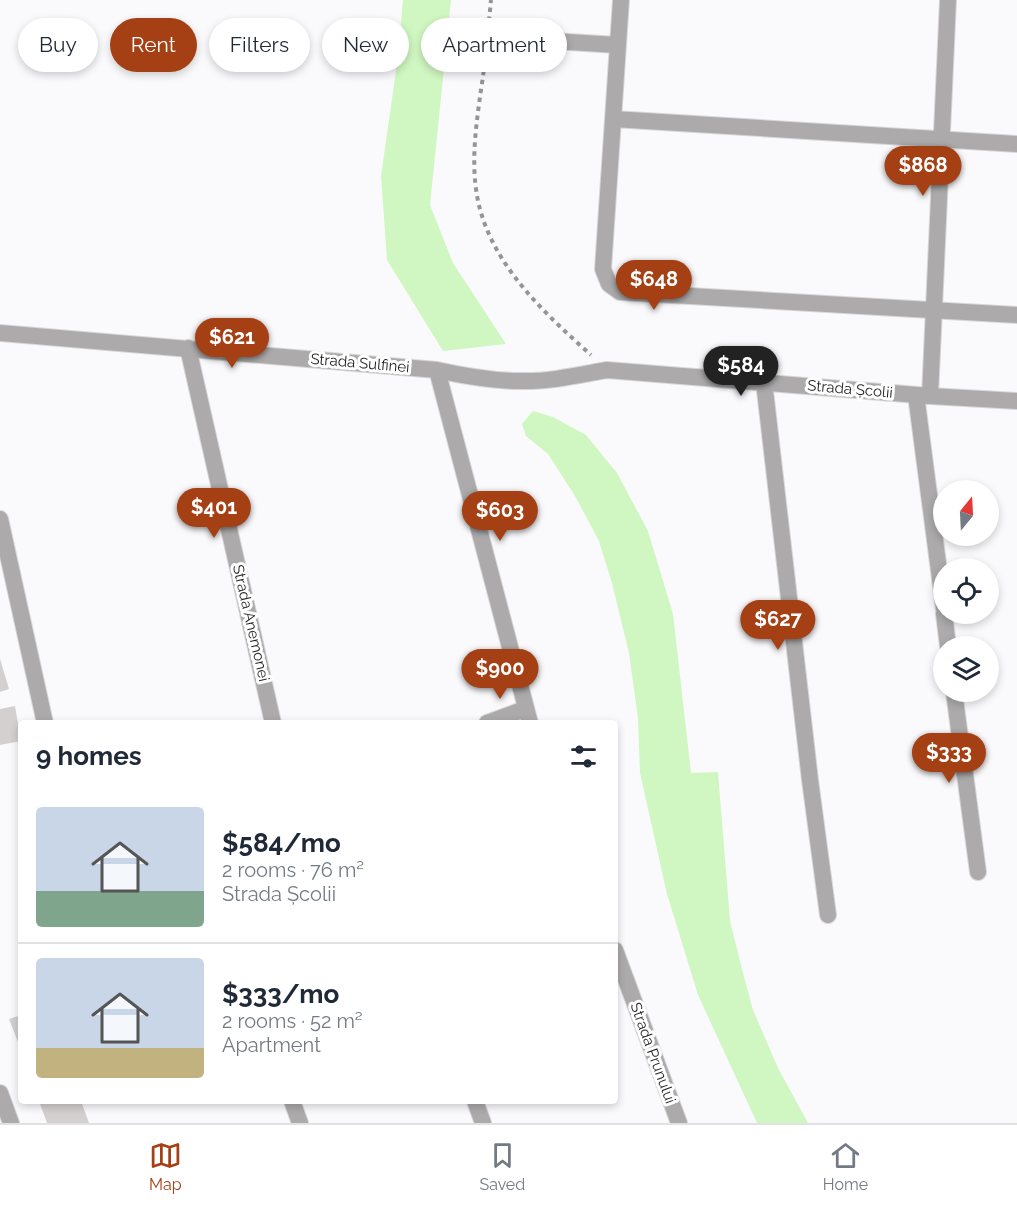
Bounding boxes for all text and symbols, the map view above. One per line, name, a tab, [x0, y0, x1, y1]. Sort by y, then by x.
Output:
chip: Buy	[18, 18, 98, 72]
chip: Rent	[110, 18, 197, 72]
chip: Filters	[209, 18, 310, 72]
chip: New	[322, 18, 409, 72]
chip: Apartment	[421, 18, 567, 72]
pin: $868	[887, 146, 959, 197]
text: $868	[899, 153, 947, 177]
pin: $648	[618, 260, 690, 311]
text: $648	[630, 267, 678, 291]
pin: $621	[196, 318, 268, 369]
text: $621	[209, 325, 255, 349]
pin: $584	[705, 346, 777, 397]
street label: Strada Sulfinei	[310, 350, 410, 376]
text: $584	[717, 353, 765, 377]
street label: Strada Școlii	[807, 376, 893, 402]
north arrow	[933, 480, 999, 546]
map controls	[933, 480, 999, 702]
pin: $401	[178, 488, 250, 539]
pin: $603	[464, 491, 536, 542]
text: $401	[191, 495, 237, 519]
text: $603	[476, 498, 524, 522]
button: locate	[933, 558, 999, 624]
street label: Strada Anemonei	[229, 563, 273, 683]
pin: $627	[742, 600, 814, 651]
text: $627	[754, 607, 802, 631]
button: layers	[933, 636, 999, 702]
pin: $900	[464, 649, 536, 700]
text: $900	[475, 656, 525, 680]
pin: $333	[913, 733, 985, 784]
icon: filters	[567, 740, 600, 773]
text: $333	[926, 740, 972, 764]
text: 9 homes	[36, 741, 142, 771]
text: $584/mo	[222, 828, 341, 858]
icon: home	[84, 831, 156, 903]
text: 2 rooms · 76 m²	[222, 858, 364, 882]
text: Strada Școlii	[222, 882, 336, 906]
text: $333/mo	[222, 979, 339, 1009]
icon: home	[84, 982, 156, 1054]
street label: Strada Prunului	[626, 1000, 680, 1106]
text: 2 rooms · 52 m²	[222, 1009, 363, 1033]
text: Apartment	[222, 1033, 321, 1057]
tab: Map	[149, 1139, 182, 1194]
tab: Saved	[479, 1139, 525, 1194]
tab: Home	[823, 1139, 868, 1194]

